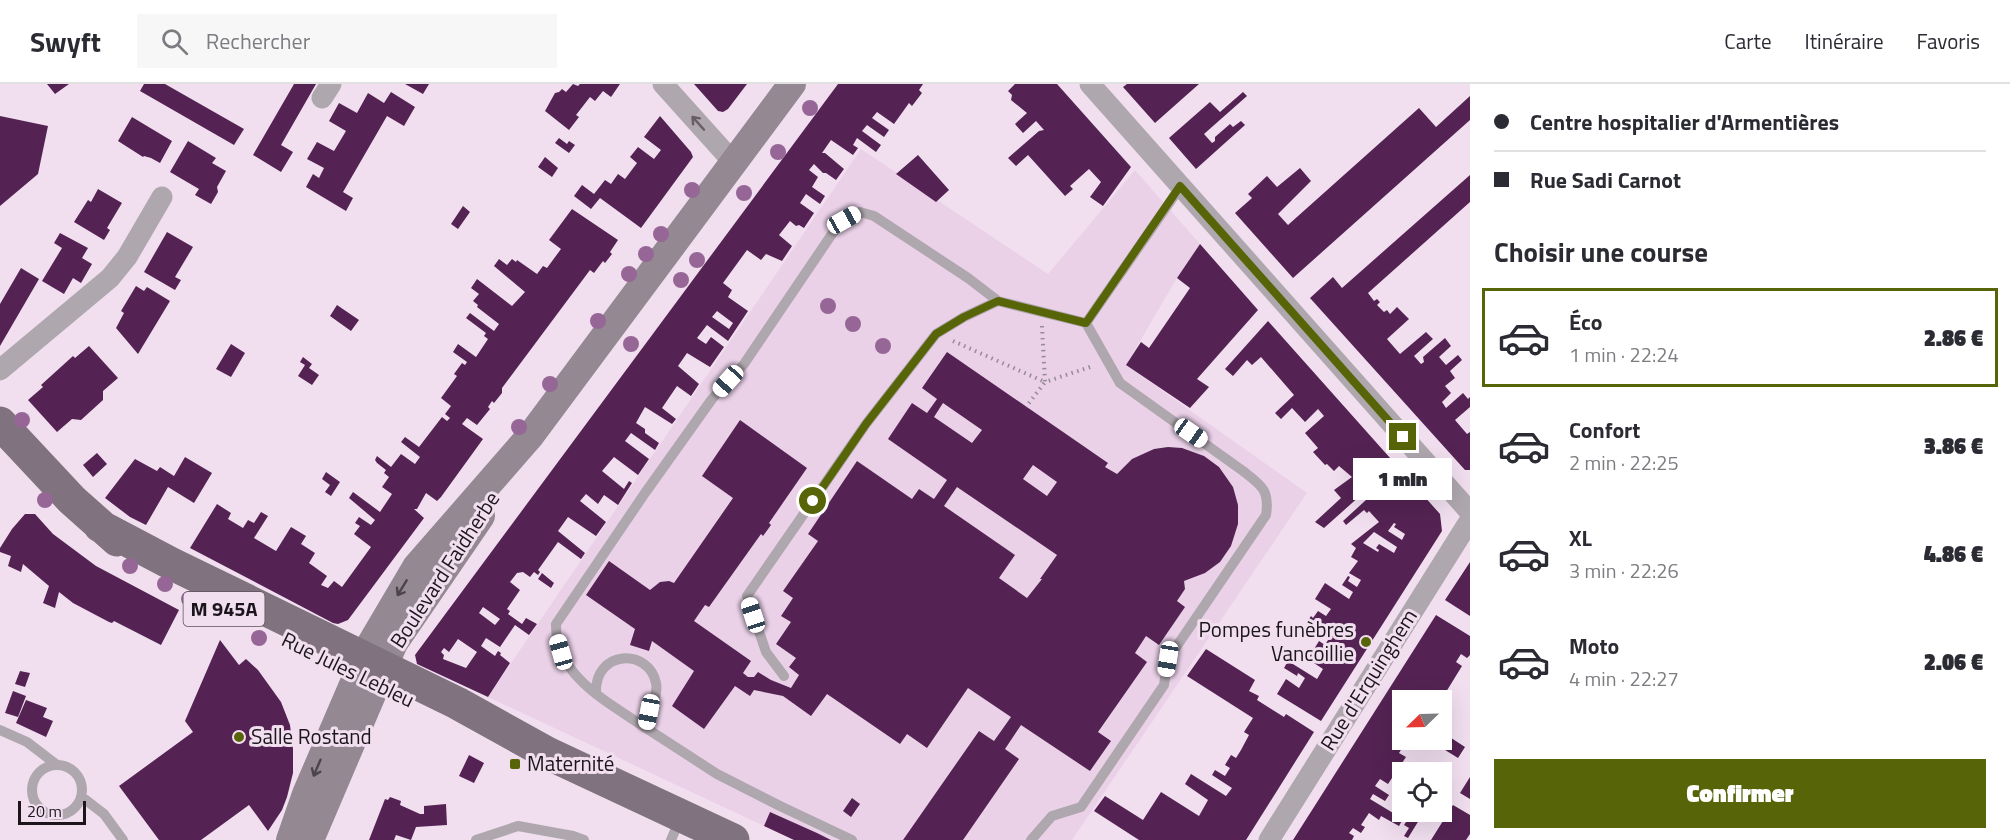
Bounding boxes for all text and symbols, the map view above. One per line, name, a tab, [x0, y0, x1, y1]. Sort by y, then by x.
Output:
search box	[137, 14, 557, 68]
text: Swyft	[30, 20, 101, 63]
text: Rechercher	[206, 24, 310, 58]
icon: search	[158, 25, 191, 58]
text: Carte	[1724, 25, 1772, 57]
text: Itinéraire	[1805, 25, 1884, 57]
text: Favoris	[1917, 25, 1980, 57]
text: Centre hospitalier d'Armentières	[1530, 105, 1839, 139]
one-way arrow	[691, 116, 705, 131]
text: Rue Sadi Carnot	[1530, 163, 1681, 197]
car	[824, 203, 864, 237]
text: Choisir une course	[1494, 231, 1708, 272]
text: Éco	[1569, 305, 1602, 339]
icon: car	[1497, 311, 1551, 365]
text: 2.86 €	[1924, 321, 1983, 355]
text: 1 min · 22:24	[1569, 339, 1679, 370]
car	[709, 362, 747, 400]
text: Confort	[1569, 413, 1640, 447]
car	[1171, 415, 1211, 451]
icon: car	[1497, 419, 1551, 473]
route end	[1389, 423, 1416, 450]
text: 3.86 €	[1924, 429, 1983, 463]
text: 2 min · 22:25	[1569, 447, 1679, 478]
callout: 1 min	[1354, 458, 1452, 500]
text: 1 min	[1378, 463, 1427, 494]
street label: Boulevard Faidherbe	[381, 485, 507, 654]
route start	[799, 487, 826, 514]
text: XL	[1569, 521, 1592, 555]
icon: car	[1497, 527, 1551, 581]
text: 4.86 €	[1924, 537, 1983, 571]
text: 3 min · 22:26	[1569, 555, 1679, 586]
one-way arrow	[396, 579, 408, 596]
road number: M 945A	[184, 592, 264, 626]
car	[739, 595, 767, 635]
street label: Rue d'Erquinghem	[1312, 602, 1425, 756]
place label: Pompes funèbres Vancoillie	[1198, 613, 1354, 669]
street label: Rue Jules Lebleu	[276, 623, 420, 715]
text: Moto	[1569, 629, 1619, 663]
car	[547, 632, 575, 672]
marker: Pompes funèbres Vancoillie	[1359, 635, 1373, 649]
icon: car	[1497, 635, 1551, 689]
car	[1156, 640, 1180, 678]
text: 2.06 €	[1924, 645, 1983, 679]
text: 4 min · 22:27	[1569, 663, 1679, 694]
north arrow	[1392, 690, 1452, 750]
map controls	[1392, 690, 1452, 822]
car	[637, 693, 661, 731]
place label: Salle Rostand	[251, 720, 372, 752]
marker: Salle Rostand	[232, 730, 246, 744]
place label: Maternité	[527, 747, 614, 779]
marker: Maternité	[508, 757, 522, 771]
one-way arrow	[311, 759, 322, 777]
button: Confirmer	[1494, 759, 1986, 828]
button: locate	[1392, 762, 1452, 822]
scale bar	[18, 798, 86, 826]
text: 20 m	[27, 799, 62, 823]

